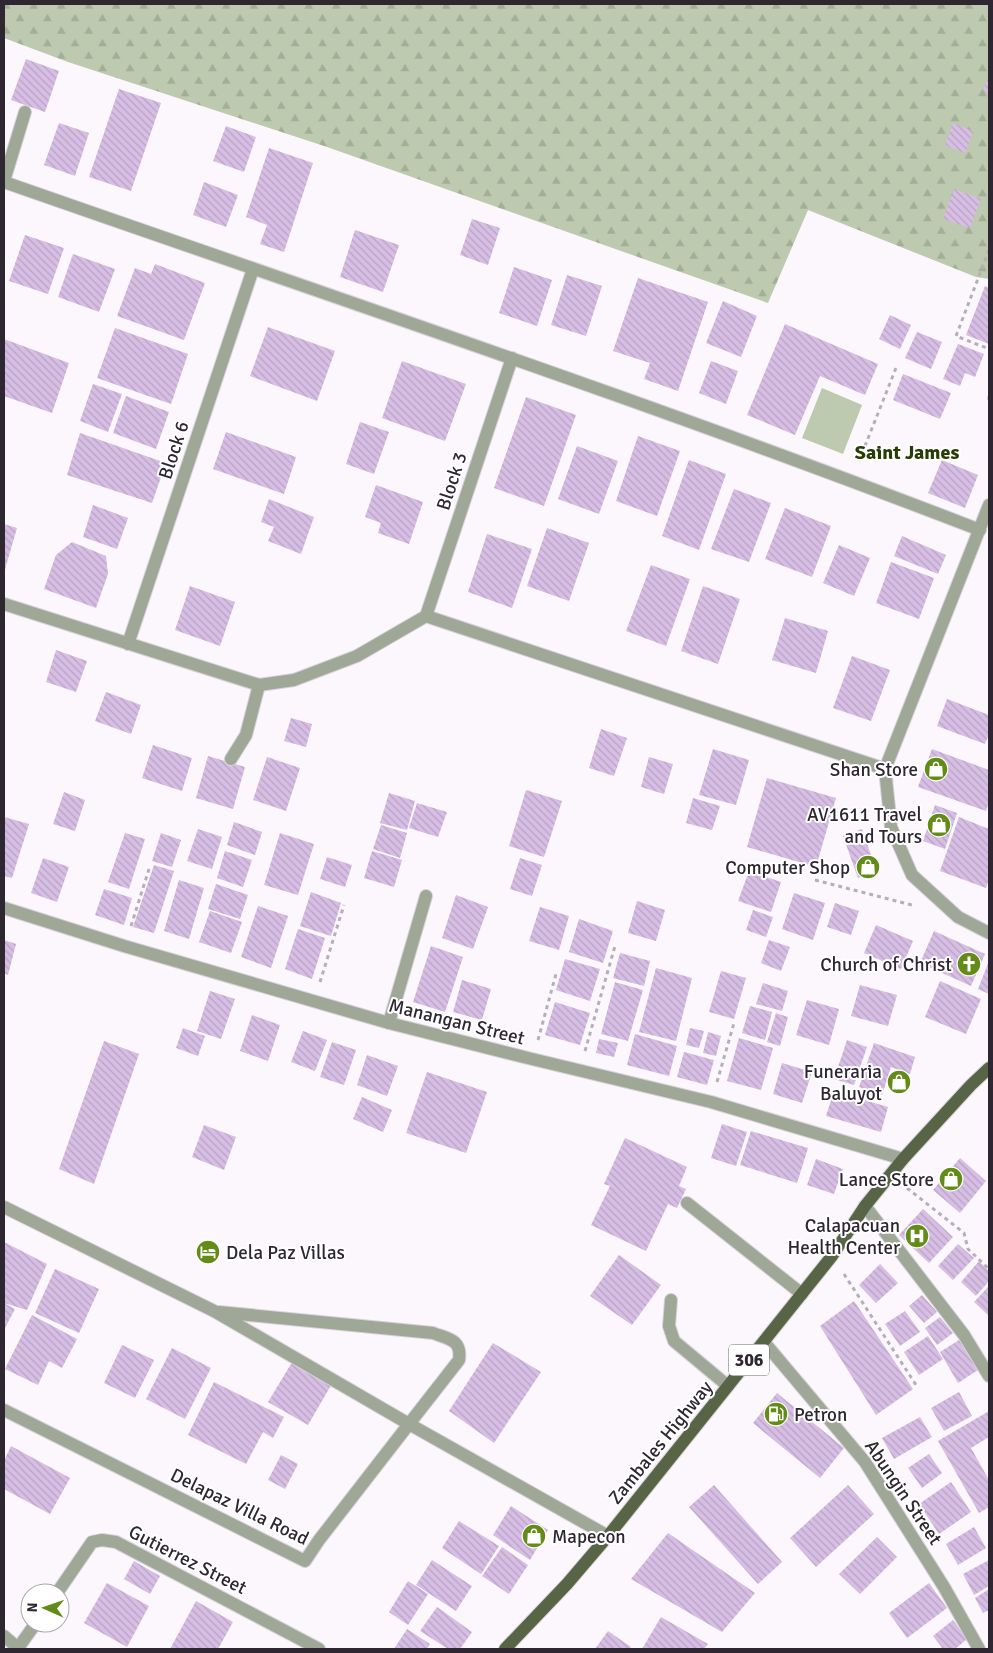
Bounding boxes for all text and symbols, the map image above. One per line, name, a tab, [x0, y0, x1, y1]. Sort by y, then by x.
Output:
street label: Block 6	[153, 418, 195, 482]
district label: Saint James	[855, 440, 959, 465]
street label: Block 3	[431, 449, 473, 513]
shop icon: Shan Store	[923, 756, 949, 782]
place label: Shan Store	[830, 758, 918, 782]
place label: AV1611 Travel and Tours	[807, 803, 922, 849]
shop icon: AV1611 Travel and Tours	[926, 812, 952, 838]
shop icon: Computer Shop	[855, 854, 881, 880]
place label: Computer Shop	[725, 856, 850, 880]
church icon: Church of Christ	[956, 951, 982, 977]
place label: Church of Christ	[820, 953, 952, 977]
street label: Manangan Street	[386, 994, 527, 1051]
place label: Funeraria Baluyot	[804, 1060, 882, 1106]
shop icon: Funeraria Baluyot	[886, 1069, 912, 1095]
shop icon: Lance Store	[938, 1166, 964, 1192]
place label: Lance Store	[839, 1168, 934, 1192]
place label: Calapacuan Health Center	[787, 1214, 900, 1260]
hospital icon: Calapacuan Health Center	[904, 1223, 930, 1249]
hotel icon: Dela Paz Villas	[195, 1239, 221, 1265]
place label: Dela Paz Villas	[226, 1241, 345, 1265]
road number: 306	[729, 1344, 769, 1376]
street label: Zambales Highway	[604, 1376, 718, 1509]
fuel station icon: Petron	[763, 1401, 789, 1427]
place label: Petron	[794, 1403, 847, 1427]
street label: Abungin Street	[859, 1435, 947, 1550]
street label: Delapaz Villa Road	[166, 1463, 313, 1551]
street label: Gutierrez Street	[124, 1520, 251, 1600]
shop icon: Mapecon	[521, 1523, 547, 1549]
place label: Mapecon	[552, 1525, 626, 1549]
north arrow	[20, 1583, 70, 1633]
text: N	[24, 1602, 41, 1613]

